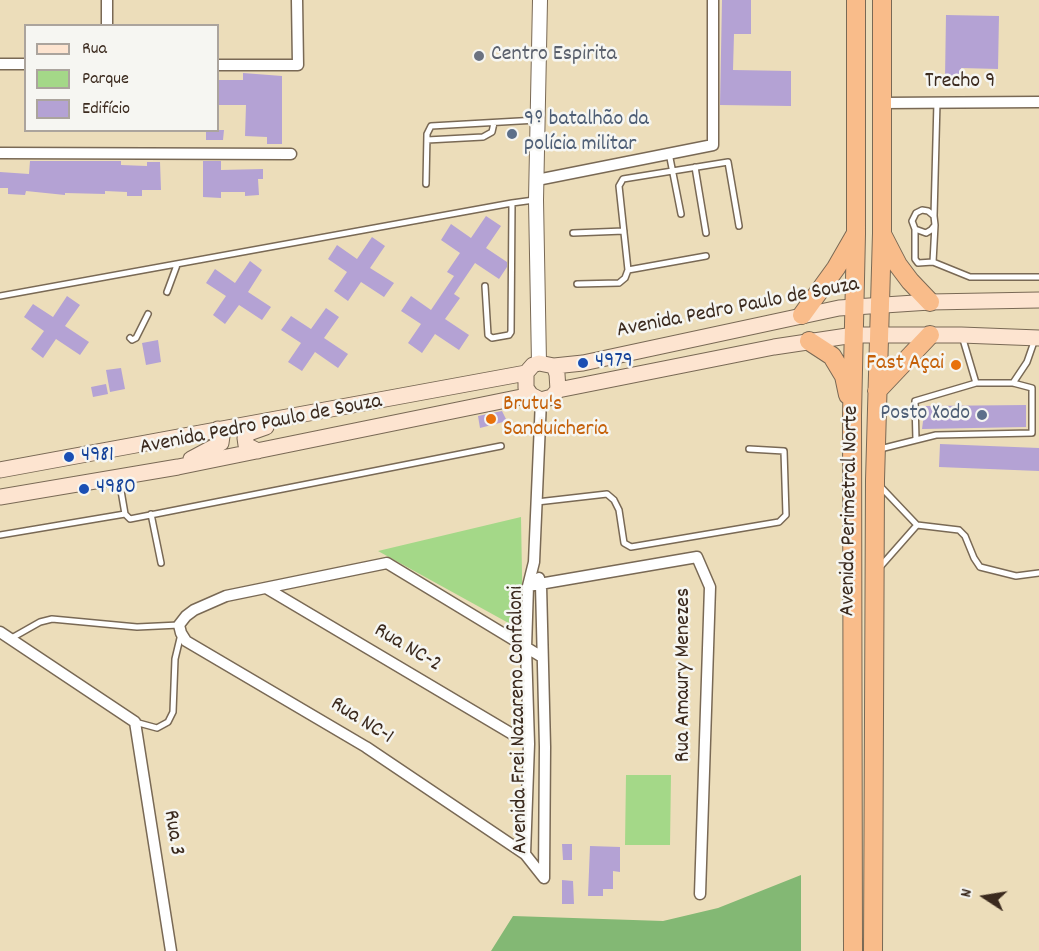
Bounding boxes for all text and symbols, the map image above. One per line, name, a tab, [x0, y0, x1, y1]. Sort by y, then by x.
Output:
legend	[24, 24, 219, 132]
text: Rua	[82, 37, 107, 62]
place label: Centro Espirita	[491, 43, 617, 69]
marker: Centro Espirita	[472, 49, 486, 63]
text: Parque	[82, 67, 129, 92]
street label: Trecho 9	[925, 70, 995, 96]
text: Edifício	[82, 97, 130, 122]
place label: 9º batalhão da polícia militar	[524, 108, 649, 160]
marker: 9º batalhão da polícia militar	[505, 127, 519, 141]
street label: Avenida Pedro Paulo de Souza	[615, 273, 861, 345]
place label: 4979	[595, 350, 633, 376]
place label: Fast Açai	[866, 352, 944, 378]
marker: 4979	[576, 356, 590, 370]
marker: Fast Açai	[949, 358, 963, 372]
street label: Avenida Pedro Paulo de Souza	[138, 390, 384, 462]
place label: Brutu's Sanduicheria	[503, 393, 608, 445]
place label: Posto Xodo	[880, 402, 970, 428]
street label: Avenida Perimetral Norte	[836, 405, 866, 617]
marker: Posto Xodo	[975, 408, 989, 422]
marker: Brutu's Sanduicheria	[484, 412, 498, 426]
place label: 4981	[81, 444, 114, 470]
marker: 4981	[62, 450, 76, 464]
place label: 4980	[96, 476, 136, 502]
marker: 4980	[77, 482, 91, 496]
street label: Avenida Frei Nazareno Confaloni	[504, 586, 536, 854]
street label: Rua Amaury Menezes	[672, 588, 698, 762]
street label: Rua NC-2	[368, 619, 446, 679]
street label: Rua NC-1	[324, 692, 398, 752]
street label: Rua 3	[155, 809, 189, 857]
north arrow	[955, 867, 1015, 927]
text: N	[955, 887, 979, 899]

